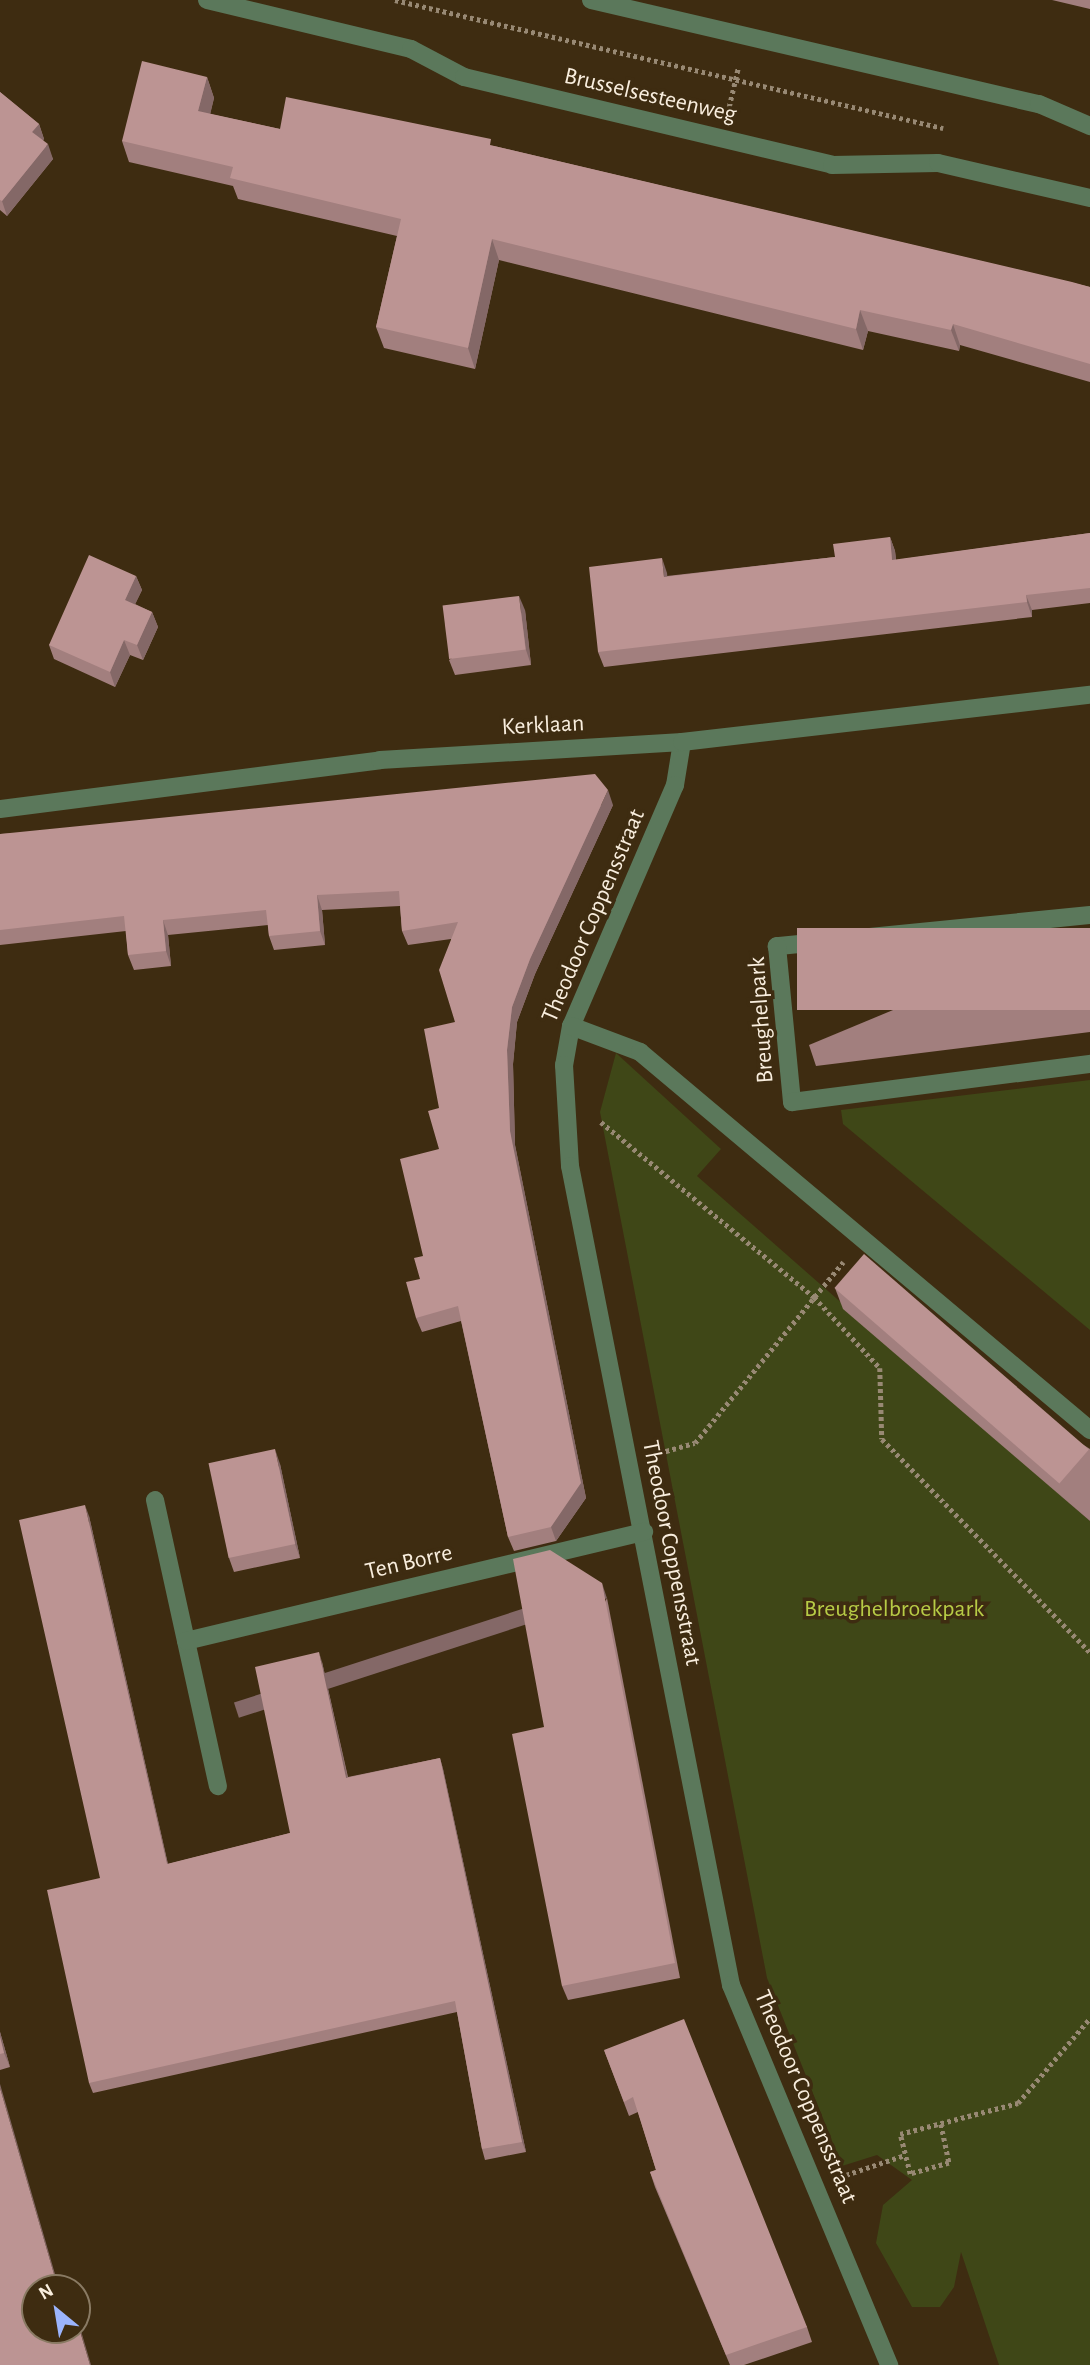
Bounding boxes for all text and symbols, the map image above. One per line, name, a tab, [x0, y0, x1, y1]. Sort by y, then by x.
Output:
street label: Brusselsesteenweg	[561, 62, 739, 130]
street label: Kerklaan	[501, 709, 585, 743]
street label: Theodoor Coppensstraat	[536, 805, 652, 1027]
street label: Breughelpark	[743, 956, 781, 1084]
street label: Theodoor Coppensstraat	[635, 1438, 707, 1668]
street label: Ten Borre	[363, 1539, 455, 1587]
park label: Breughelbroekpark	[804, 1596, 984, 1624]
street label: Theodoor Coppensstraat	[747, 1986, 863, 2208]
north arrow	[21, 2274, 91, 2344]
text: N	[36, 2281, 57, 2304]

